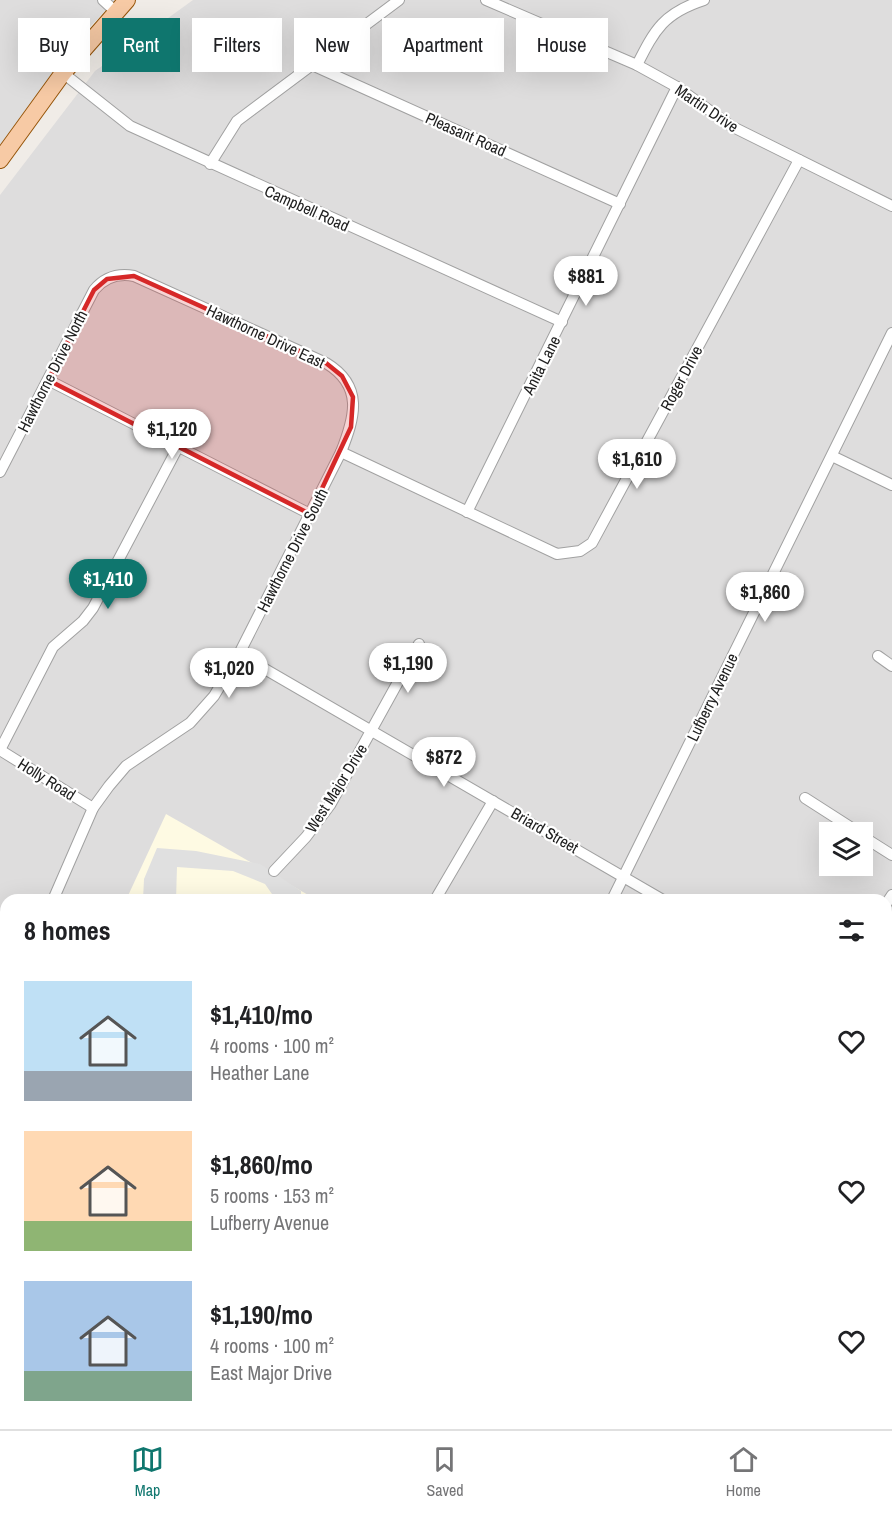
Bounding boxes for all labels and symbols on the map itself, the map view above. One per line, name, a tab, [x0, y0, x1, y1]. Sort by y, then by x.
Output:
street label: Martin Drive	[671, 79, 743, 137]
street label: Pleasant Road	[422, 106, 510, 162]
street label: Campbell Road	[261, 180, 353, 236]
pin: $881	[550, 256, 622, 307]
street label: Hawthorne Drive East	[203, 299, 329, 373]
street label: Hawthorne Drive North	[12, 306, 92, 436]
street label: Anita Lane	[516, 332, 565, 399]
street label: Roger Drive	[655, 342, 707, 414]
pin: $1,120	[123, 409, 221, 460]
pin: $1,610	[588, 439, 686, 490]
street label: Hawthorne Drive South	[251, 484, 333, 616]
pin: $1,410	[59, 559, 157, 610]
pin: $1,860	[716, 572, 814, 623]
pin: $1,190	[359, 643, 457, 694]
pin: $1,020	[180, 648, 278, 699]
street label: Lufberry Avenue	[681, 649, 743, 745]
pin: $872	[408, 737, 480, 788]
street label: West Major Drive	[300, 739, 372, 837]
street label: Holly Road	[14, 753, 80, 805]
street label: Briard Street	[507, 802, 583, 858]

